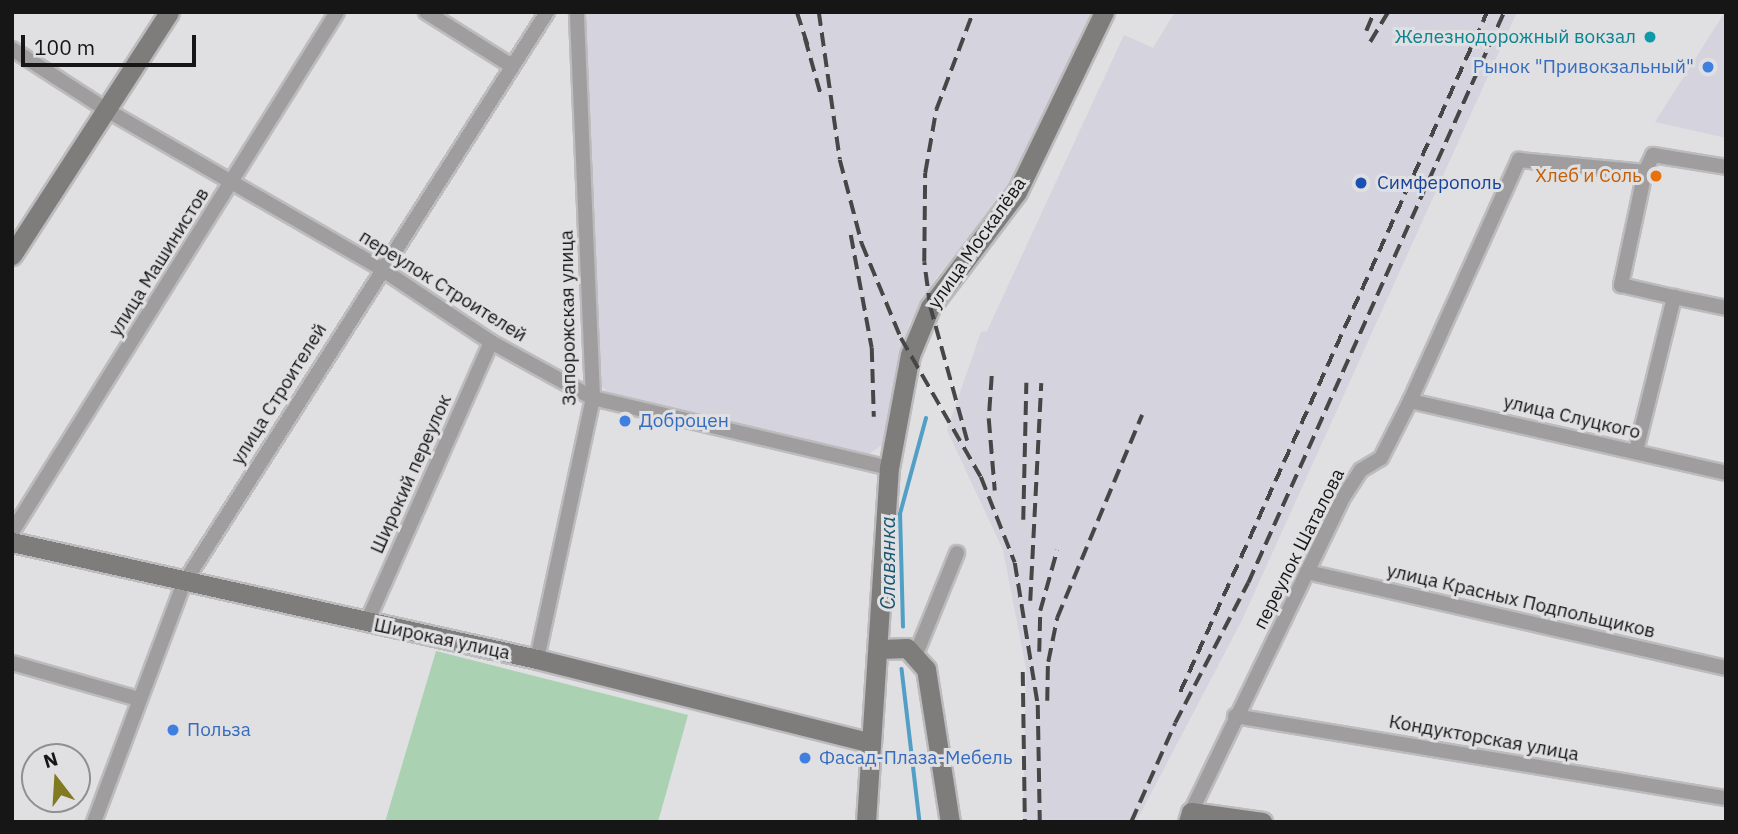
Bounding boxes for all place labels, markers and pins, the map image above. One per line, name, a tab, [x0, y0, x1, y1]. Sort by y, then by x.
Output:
place label: Железнодорожный вокзал	[1394, 26, 1636, 48]
marker: Железнодорожный вокзал	[1642, 29, 1658, 45]
place label: Рынок "Привокзальный"	[1473, 56, 1694, 78]
marker: Рынок "Привокзальный"	[1700, 59, 1716, 75]
place label: Хлеб и Соль	[1535, 165, 1642, 187]
marker: Хлеб и Соль	[1648, 168, 1664, 184]
place label: Симферополь	[1377, 172, 1502, 194]
marker: Симферополь	[1351, 173, 1371, 193]
place label: Доброцен	[639, 410, 729, 432]
marker: Доброцен	[617, 413, 633, 429]
place label: Польза	[187, 719, 251, 741]
marker: Польза	[165, 722, 181, 738]
place label: Фасад-Плаза-Мебель	[819, 747, 1013, 769]
marker: Фасад-Плаза-Мебель	[797, 750, 813, 766]

